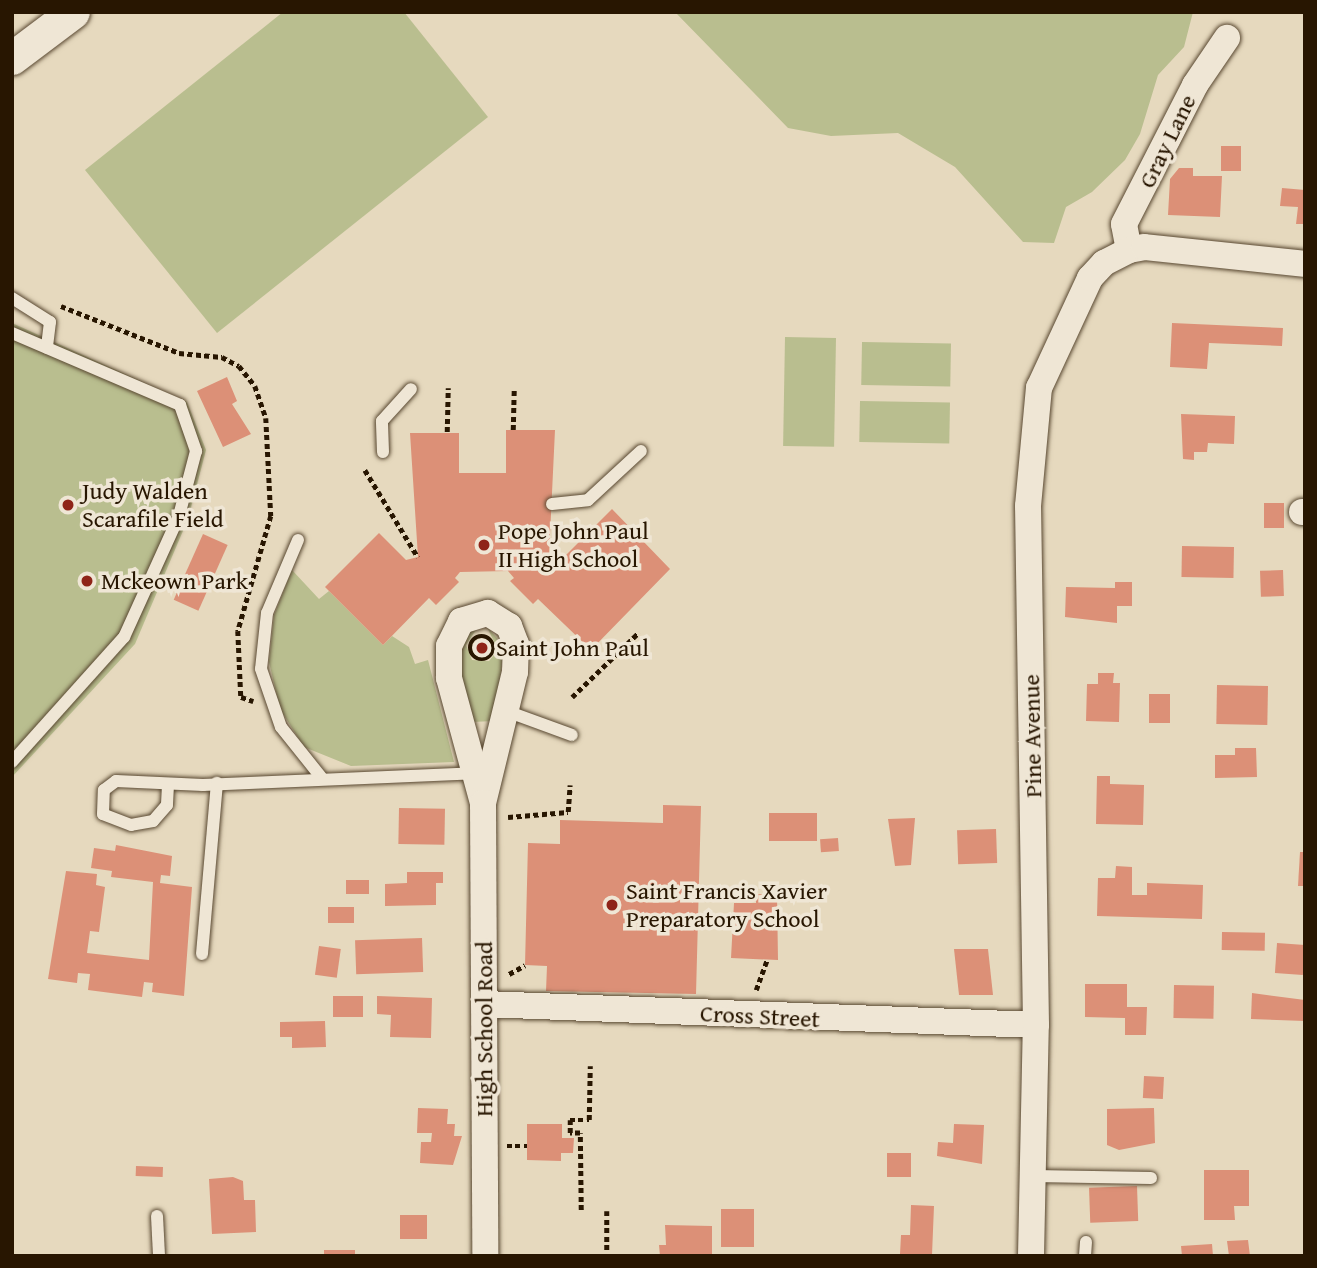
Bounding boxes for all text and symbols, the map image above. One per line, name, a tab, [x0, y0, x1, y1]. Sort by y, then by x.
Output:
street label: Gray Lane	[1132, 90, 1202, 192]
place label: Judy Walden Scarafile Field	[82, 477, 224, 533]
marker: Judy Walden Scarafile Field	[60, 497, 76, 513]
place label: Pope John Paul II High School	[498, 517, 649, 573]
marker: Pope John Paul II High School	[476, 537, 492, 553]
place label: Mckeown Park	[101, 567, 248, 595]
marker: Mckeown Park	[79, 573, 95, 589]
place label: Saint John Paul	[496, 634, 649, 662]
marker: Saint John Paul	[474, 640, 490, 656]
street label: Pine Avenue	[1017, 674, 1047, 798]
place label: Saint Francis Xavier Preparatory School	[626, 877, 827, 933]
marker: Saint Francis Xavier Preparatory School	[604, 897, 620, 913]
street label: High School Road	[470, 941, 498, 1117]
street label: Cross Street	[699, 998, 821, 1034]

